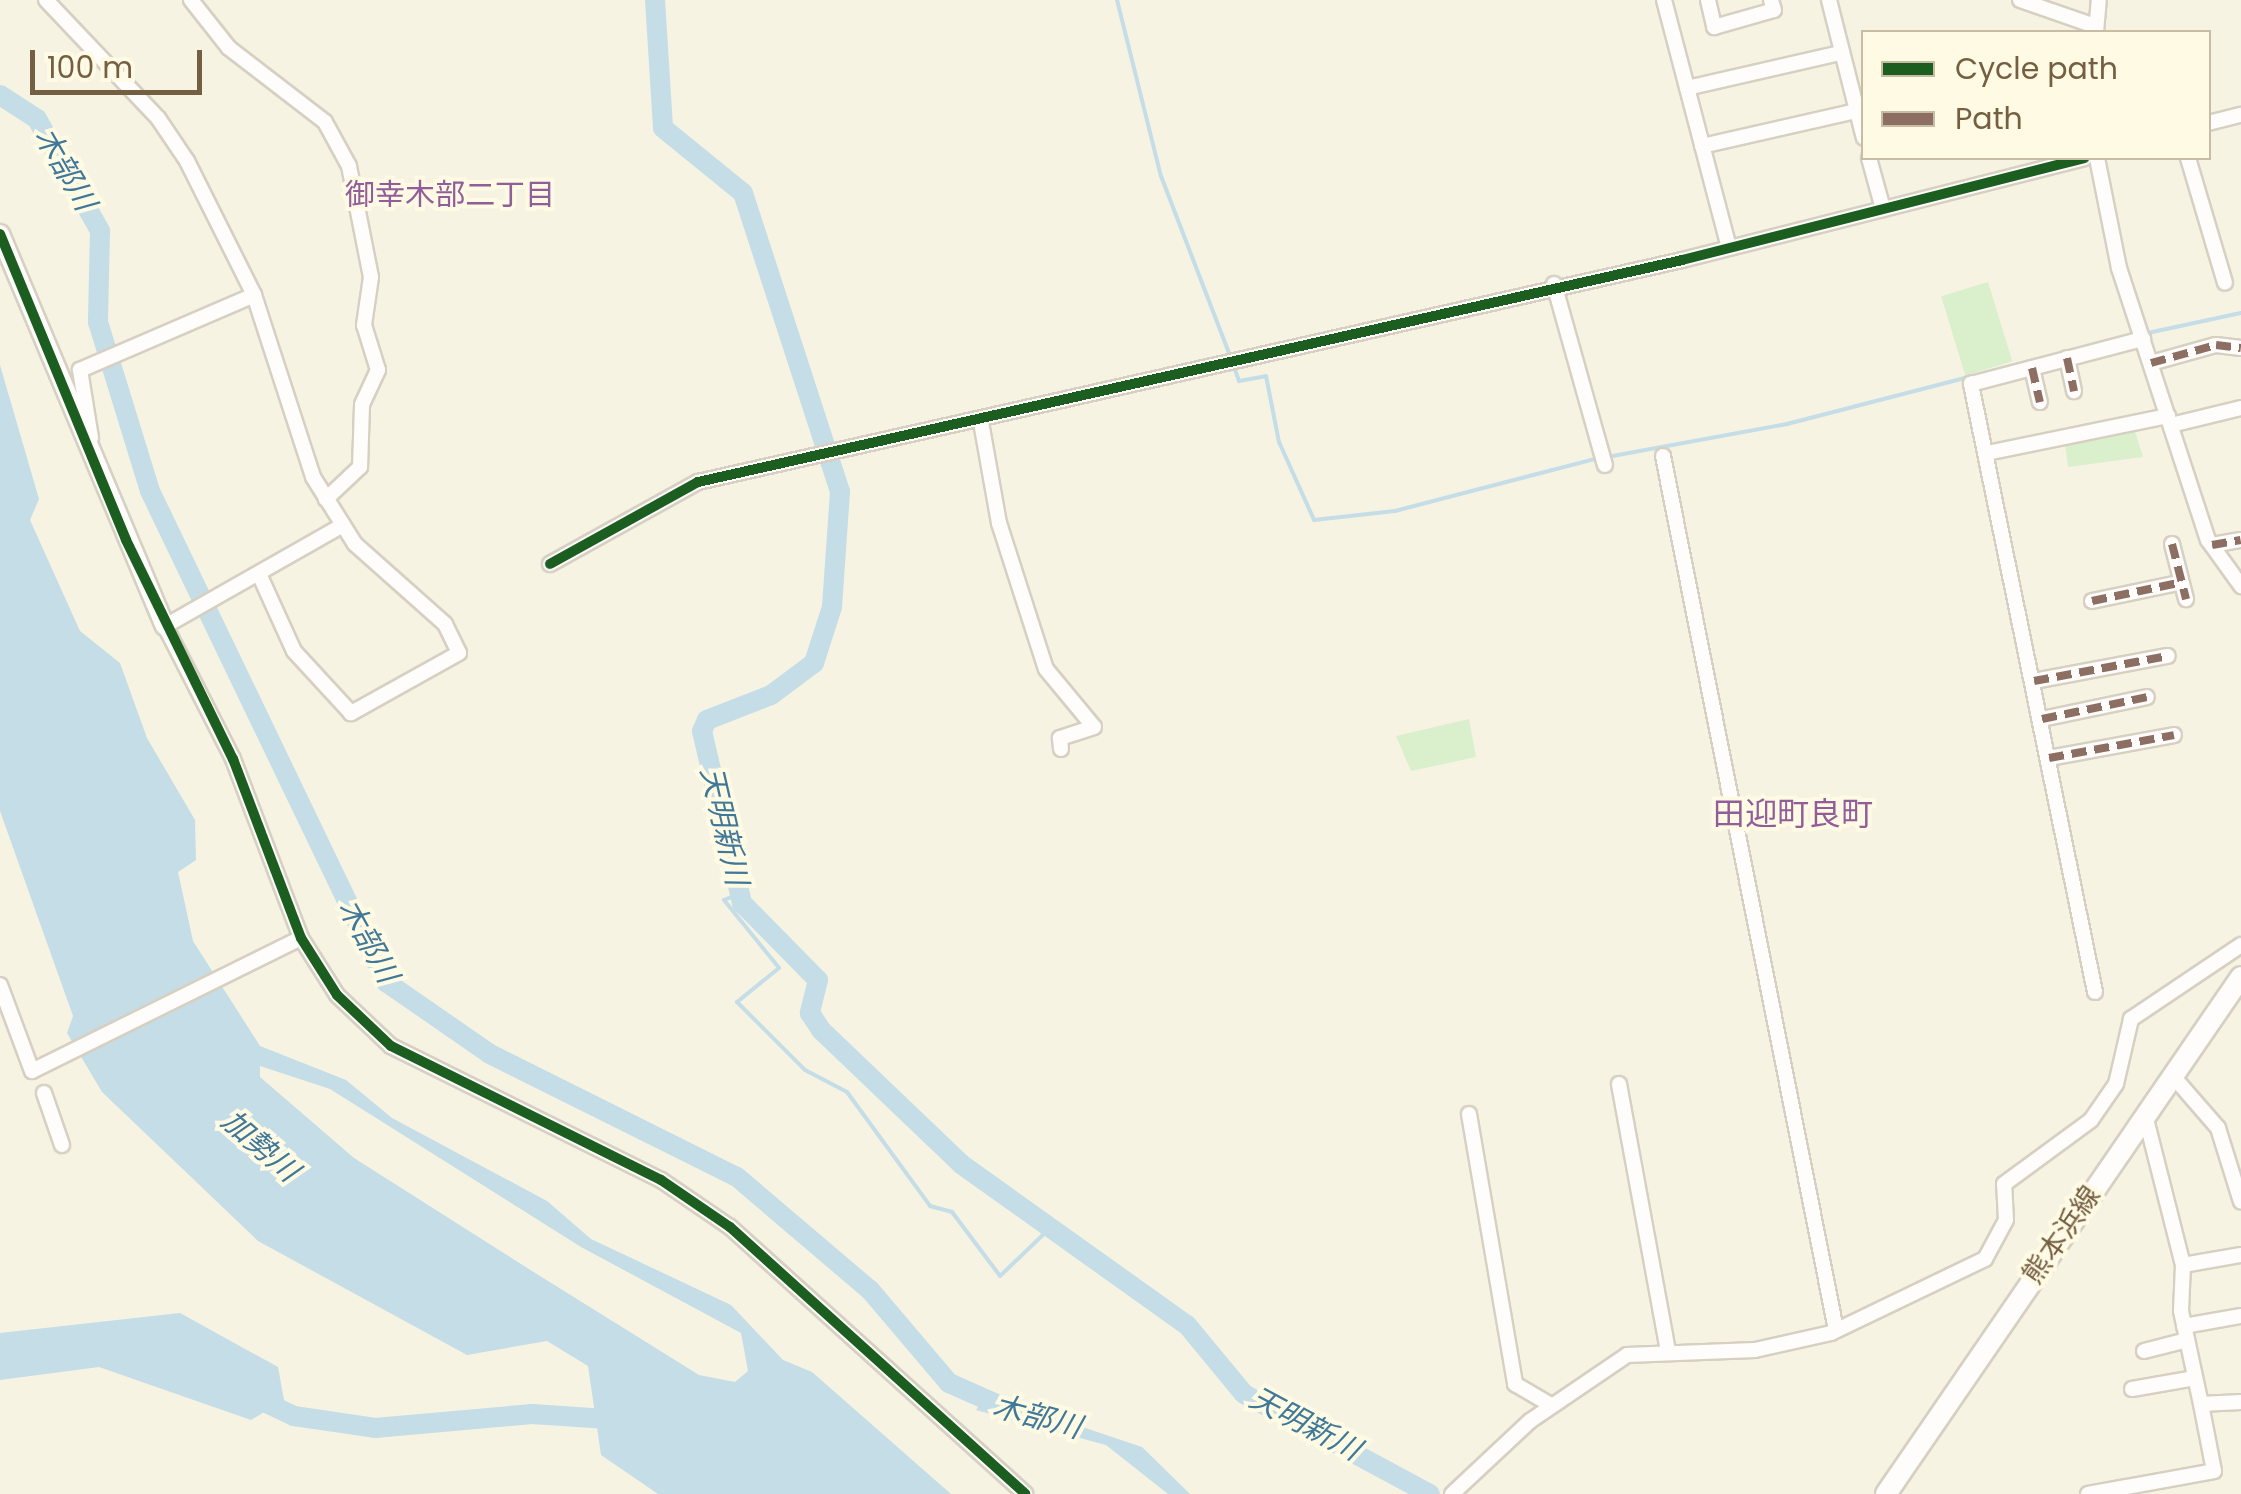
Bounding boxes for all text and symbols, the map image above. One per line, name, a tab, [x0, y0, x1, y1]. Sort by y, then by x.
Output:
scale bar	[35, 30, 208, 92]
legend	[1861, 30, 2211, 160]
text: 100 m	[47, 46, 133, 89]
text: Cycle path	[1955, 47, 2118, 90]
text: Path	[1955, 97, 2023, 140]
water label: 木部川	[27, 121, 103, 217]
district label: 御幸木部二丁目	[345, 177, 555, 213]
water label: 天明新川	[693, 763, 755, 889]
district label: 田迎町良町	[1713, 795, 1873, 833]
water label: 木部川	[330, 893, 406, 989]
water label: 加勢川	[214, 1103, 306, 1189]
street label: 熊本浜線	[2016, 1179, 2108, 1291]
water label: 天明新川	[1244, 1380, 1366, 1468]
water label: 木部川	[989, 1388, 1085, 1446]

